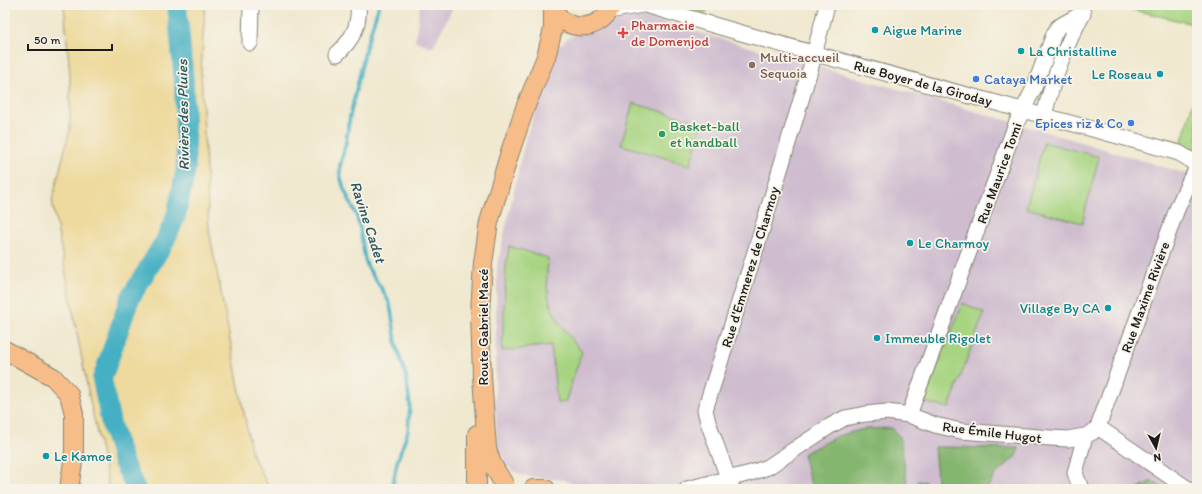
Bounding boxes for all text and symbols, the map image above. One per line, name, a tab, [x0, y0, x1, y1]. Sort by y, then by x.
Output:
place label: Pharmacie de Domenjod	[631, 17, 709, 50]
place label: Aigue Marine	[883, 22, 962, 39]
marker: Aigue Marine	[870, 25, 880, 35]
scale bar	[28, 26, 112, 52]
marker: Pharmacie de Domenjod	[618, 28, 628, 38]
text: 50 m	[34, 33, 60, 47]
place label: La Christalline	[1029, 43, 1117, 60]
marker: La Christalline	[1016, 46, 1026, 56]
place label: Multi-accueil Sequoia	[760, 49, 839, 82]
street label: Rue Boyer de la Giroday	[852, 57, 994, 110]
water label: Rivière des Pluies	[173, 58, 193, 171]
marker: Multi-accueil Sequoia	[747, 60, 757, 70]
place label: Le Roseau	[1091, 66, 1152, 83]
marker: Le Roseau	[1155, 69, 1165, 79]
place label: Cataya Market	[984, 71, 1072, 88]
marker: Cataya Market	[971, 74, 981, 84]
place label: Epices riz & Co	[1035, 115, 1123, 132]
place label: Basket-ball et handball	[670, 118, 740, 151]
marker: Epices riz & Co	[1126, 118, 1136, 128]
street label: Rue Maurice Tomi	[973, 120, 1026, 226]
marker: Basket-ball et handball	[657, 129, 667, 139]
water label: Ravine Cadet	[346, 179, 390, 266]
street label: Rue d'Emmerez de Charmoy	[718, 184, 783, 350]
place label: Le Charmoy	[918, 235, 989, 252]
marker: Le Charmoy	[905, 238, 915, 248]
street label: Rue Maxime Rivière	[1117, 239, 1174, 355]
street label: Route Gabriel Macé	[475, 268, 492, 385]
place label: Village By CA	[1020, 300, 1100, 317]
marker: Village By CA	[1103, 303, 1113, 313]
place label: Immeuble Rigolet	[885, 330, 991, 347]
marker: Immeuble Rigolet	[872, 333, 882, 343]
street label: Rue Émile Hugot	[941, 418, 1042, 447]
north arrow	[1136, 428, 1176, 468]
place label: Le Kamoe	[54, 448, 112, 465]
text: N	[1153, 450, 1162, 464]
marker: Le Kamoe	[41, 451, 51, 461]

